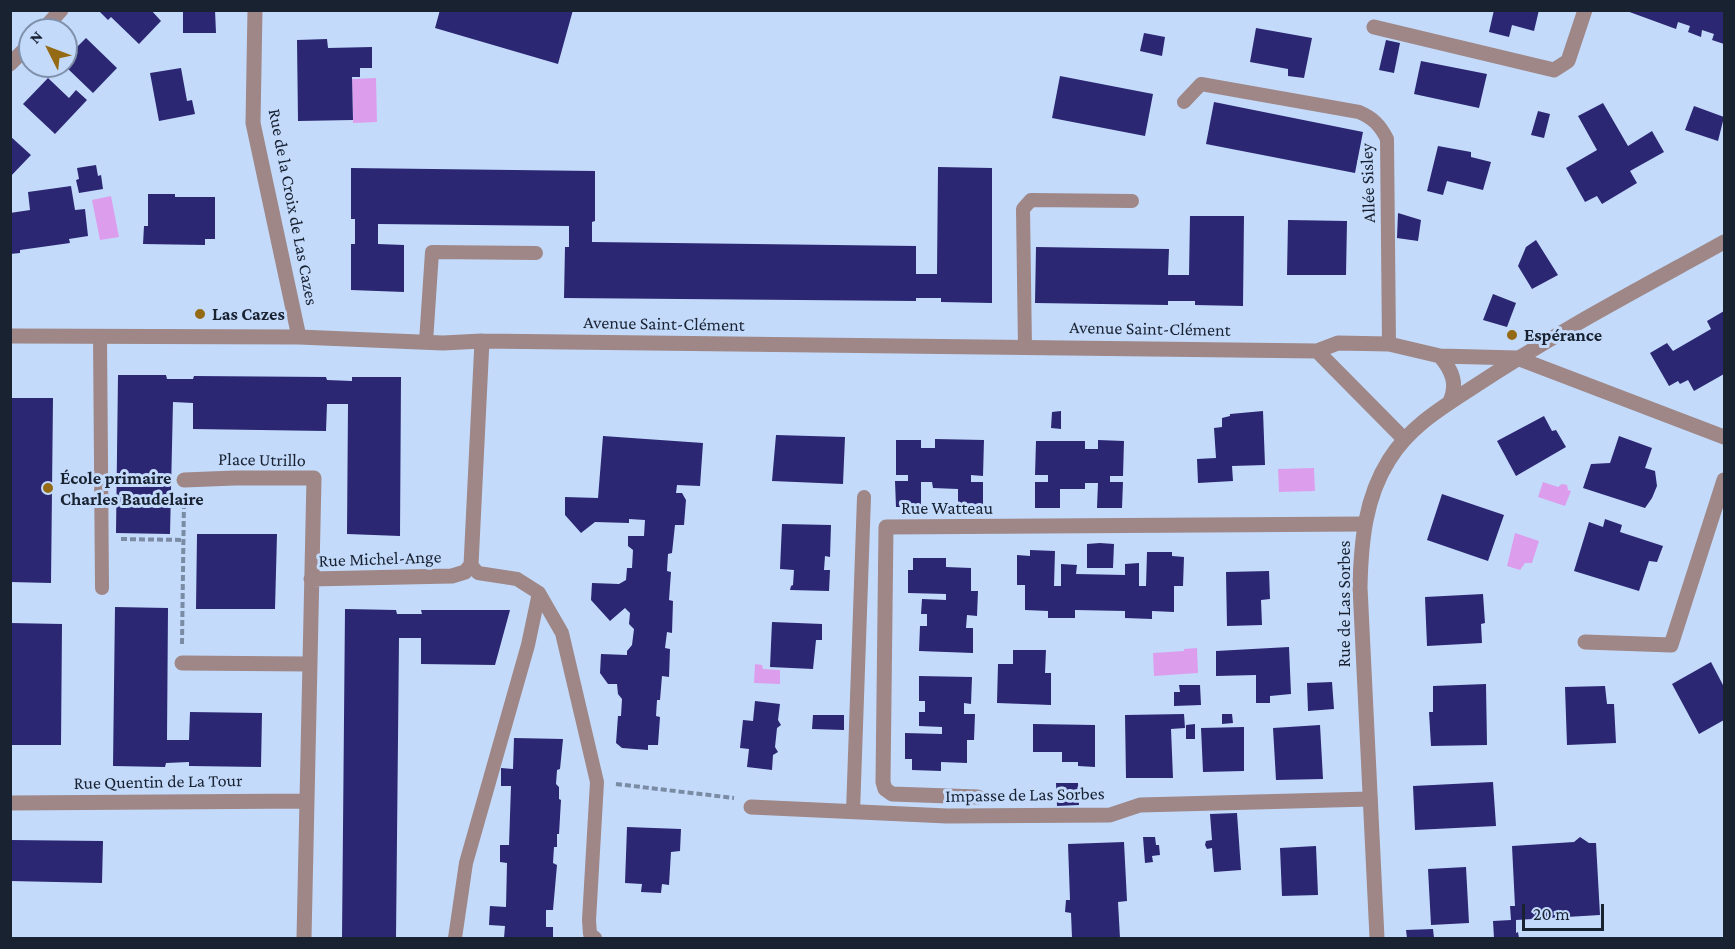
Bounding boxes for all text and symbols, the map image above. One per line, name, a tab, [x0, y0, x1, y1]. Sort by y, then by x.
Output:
north arrow	[18, 18, 78, 78]
text: N	[26, 27, 46, 47]
street label: Rue de la Croix de Las Cazes	[263, 107, 323, 307]
street label: Allée Sisley	[1356, 143, 1380, 223]
place label: Las Cazes	[212, 303, 285, 325]
marker: Las Cazes	[193, 307, 207, 321]
street label: Avenue Saint-Clément	[583, 312, 745, 336]
street label: Avenue Saint-Clément	[1069, 317, 1231, 341]
place label: Espérance	[1524, 324, 1602, 346]
marker: Espérance	[1505, 328, 1519, 342]
street label: Place Utrillo	[218, 448, 306, 472]
place label: École primaire Charles Baudelaire	[60, 467, 204, 510]
marker: École primaire Charles Baudelaire	[41, 481, 55, 495]
street label: Rue Watteau	[901, 497, 993, 519]
street label: Rue de Las Sorbes	[1333, 541, 1355, 667]
street label: Rue Michel-Ange	[318, 546, 442, 572]
street label: Rue Quentin de La Tour	[73, 770, 243, 794]
street label: Impasse de Las Sorbes	[945, 783, 1105, 807]
scale bar	[1525, 892, 1608, 930]
text: 20 m	[1533, 904, 1570, 924]

